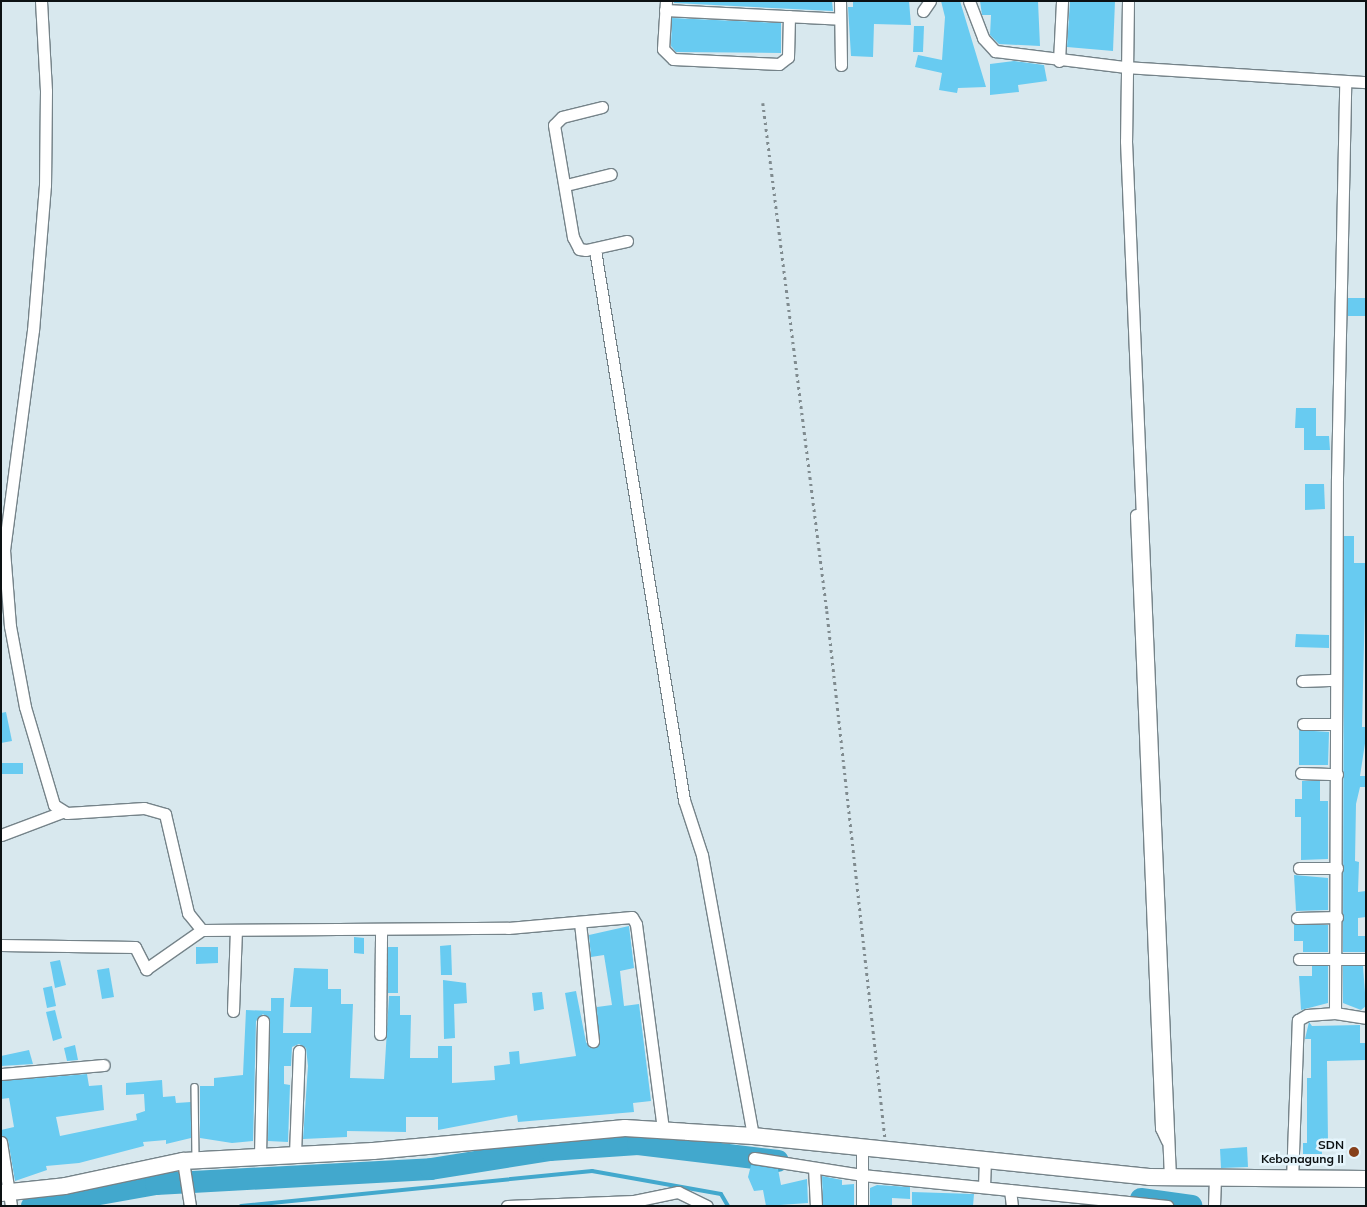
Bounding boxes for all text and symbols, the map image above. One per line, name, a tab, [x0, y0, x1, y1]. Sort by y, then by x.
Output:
place label: SDN Kebonagung II	[1261, 1138, 1344, 1166]
marker: SDN Kebonagung II	[1348, 1146, 1360, 1158]

